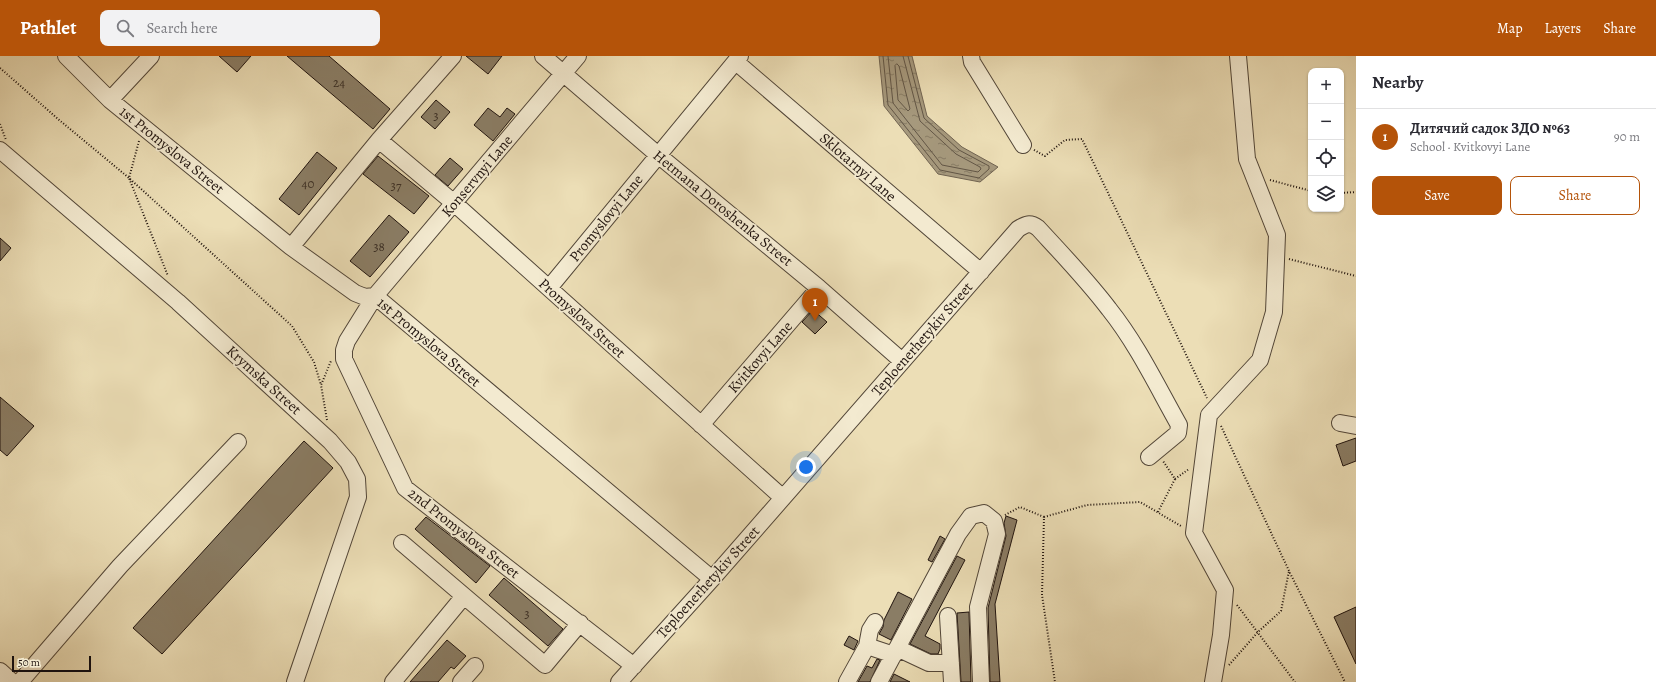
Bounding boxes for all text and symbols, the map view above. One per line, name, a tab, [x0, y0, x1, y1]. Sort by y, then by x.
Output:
search box	[100, 10, 380, 46]
text: Pathlet	[20, 15, 76, 41]
icon: search	[114, 17, 136, 39]
text: Search here	[146, 18, 218, 38]
text: Map	[1497, 19, 1523, 38]
text: Layers	[1545, 19, 1581, 38]
text: Share	[1603, 19, 1636, 38]
map controls	[1308, 68, 1344, 212]
button: +	[1308, 68, 1344, 104]
text: Nearby	[1372, 71, 1423, 94]
house number: 24	[333, 74, 345, 91]
street label: 1st Promyslova Street	[115, 102, 229, 198]
button: −	[1308, 104, 1344, 140]
house number: 3	[433, 107, 439, 124]
text: Дитячий садок ЗДО №63	[1410, 118, 1570, 138]
street label: Sklotarnyi Lane	[815, 128, 901, 206]
text: 1	[1383, 128, 1387, 145]
text: 90 m	[1614, 128, 1640, 145]
street label: Konservnyi Lane	[437, 131, 517, 221]
text: School · Kvitkovyi Lane	[1410, 138, 1530, 155]
button: locate	[1308, 140, 1344, 176]
street label: Hetmana Doroshenka Street	[649, 145, 797, 271]
street label: Promyslovyi Lane	[565, 170, 648, 266]
house number: 40	[302, 175, 314, 192]
button: layers	[1308, 176, 1344, 212]
button: Save	[1372, 176, 1502, 215]
button: Share	[1510, 176, 1640, 215]
house number: 37	[391, 177, 402, 194]
house number: 38	[373, 238, 385, 255]
street label: Promyslova Street	[534, 274, 630, 362]
street label: Teploenerhetykiv Street	[867, 278, 977, 400]
pin: 1	[802, 288, 828, 321]
street label: 1st Promyslova Street	[373, 293, 485, 391]
street label: Kvitkovyi Lane	[723, 317, 797, 397]
street label: Krymska Street	[222, 341, 306, 419]
your location	[796, 457, 816, 477]
street label: 2nd Promyslova Street	[404, 483, 524, 583]
street label: Teploenerhetykiv Street	[652, 521, 764, 643]
house number: 3	[524, 605, 530, 622]
scale bar	[12, 654, 91, 673]
text: 50 m	[18, 655, 40, 670]

